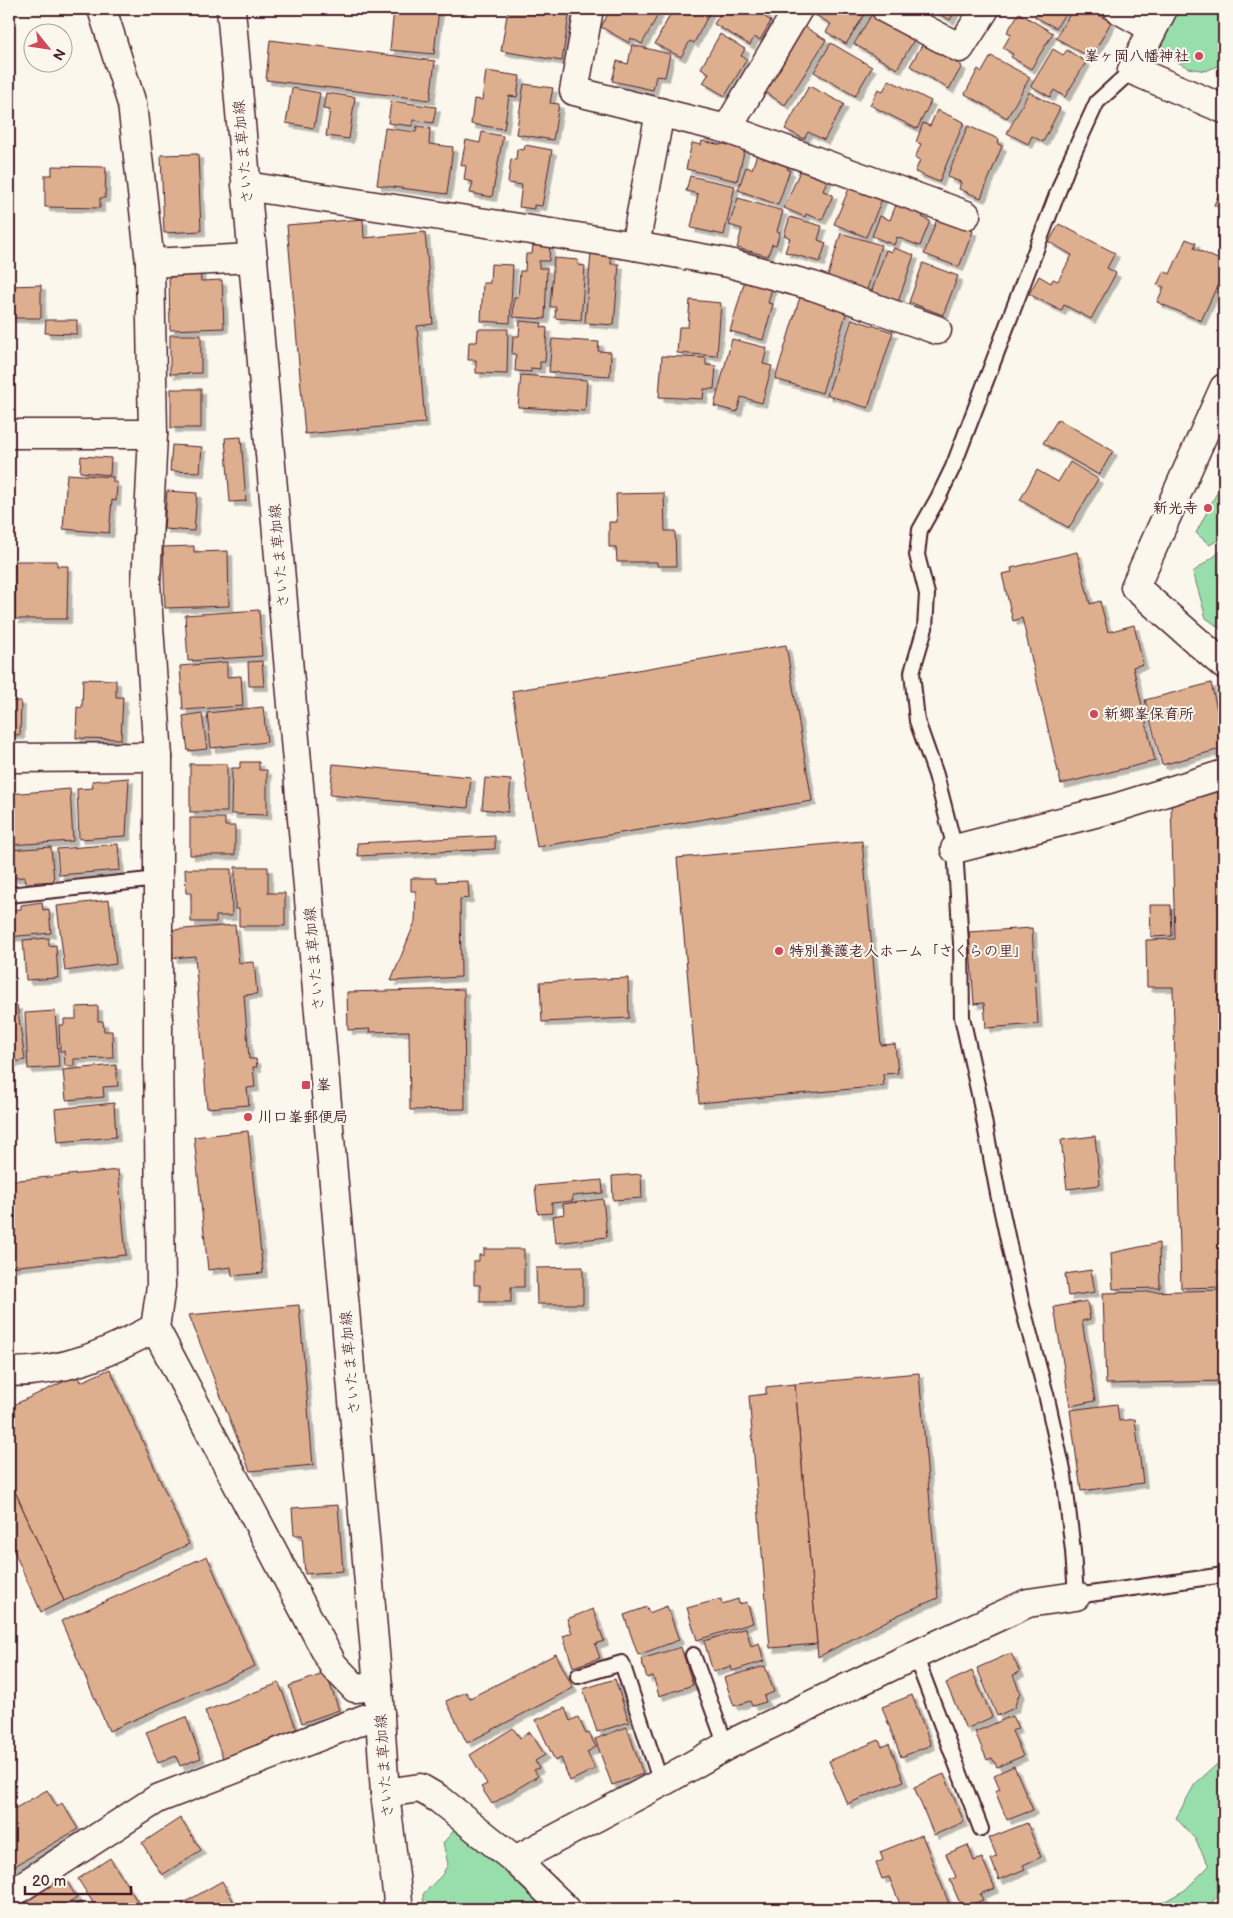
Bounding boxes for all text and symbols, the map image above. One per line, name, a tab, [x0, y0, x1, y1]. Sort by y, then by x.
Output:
north arrow	[22, 22, 72, 72]
text: N	[49, 45, 69, 63]
place label: 峯ヶ岡八幡神社	[1084, 47, 1189, 66]
marker: 峯ヶ岡八幡神社	[1193, 50, 1205, 62]
street label: さいたま草加線	[229, 99, 258, 205]
place label: 新光寺	[1153, 499, 1198, 518]
marker: 新光寺	[1202, 502, 1214, 514]
street label: さいたま草加線	[265, 503, 294, 609]
place label: 新郷峯保育所	[1104, 705, 1194, 724]
marker: 新郷峯保育所	[1088, 708, 1100, 720]
street label: さいたま草加線	[300, 906, 329, 1012]
place label: 特別養護老人ホーム「さくらの里」	[789, 942, 1028, 961]
marker: 特別養護老人ホーム「さくらの里」	[773, 945, 785, 957]
place label: 峯	[316, 1076, 331, 1095]
marker: 峯	[300, 1079, 312, 1091]
place label: 川口峯郵便局	[258, 1108, 348, 1127]
marker: 川口峯郵便局	[242, 1111, 254, 1123]
street label: さいたま草加線	[336, 1310, 365, 1416]
street label: さいたま草加線	[371, 1713, 398, 1819]
scale bar	[25, 1863, 131, 1895]
text: 20 m	[32, 1872, 66, 1891]

